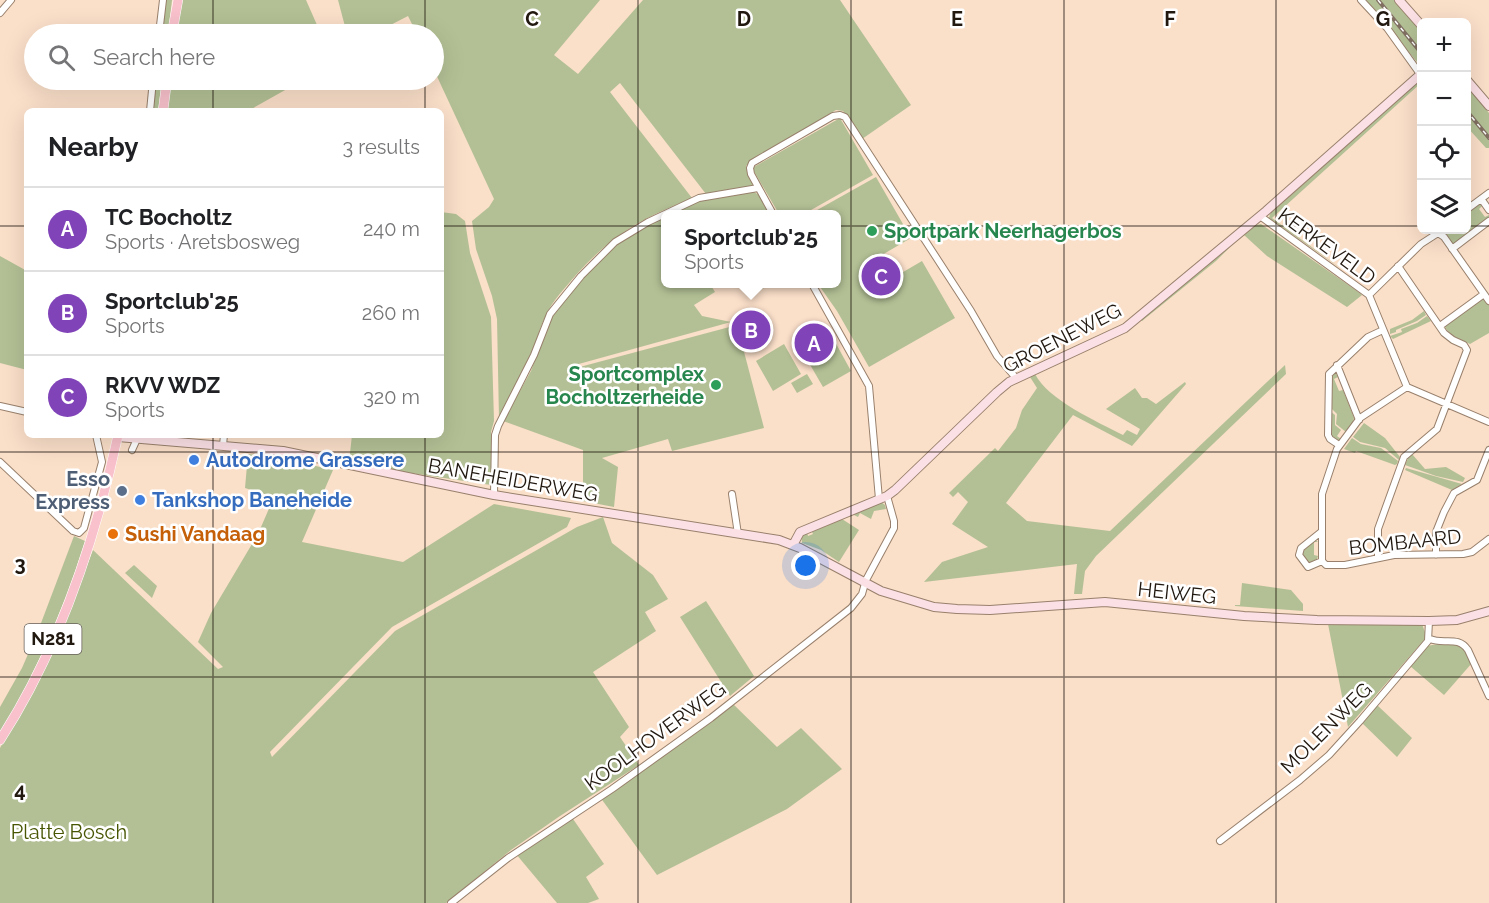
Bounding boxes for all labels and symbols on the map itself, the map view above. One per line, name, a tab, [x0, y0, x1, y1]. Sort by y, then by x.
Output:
text: C	[525, 7, 539, 31]
text: D	[737, 7, 751, 31]
text: E	[951, 7, 963, 31]
text: F	[1164, 7, 1176, 31]
text: G	[1376, 7, 1390, 31]
street label: KERKEVELD	[1273, 203, 1381, 289]
place label: Sportpark Neerhagerbos	[884, 219, 1122, 243]
marker: Sportpark Neerhagerbos	[865, 224, 879, 238]
pin: C	[862, 254, 900, 298]
street label: GROENEWEG	[999, 298, 1125, 378]
pin: B	[732, 308, 771, 352]
pin: A	[794, 320, 834, 366]
place label: Sportcomplex Bocholtzerheide	[545, 362, 704, 409]
marker: Sportcomplex Bocholtzerheide	[709, 378, 723, 392]
place label: Autodrome Grassere	[206, 448, 404, 472]
marker: Autodrome Grassere	[187, 453, 201, 467]
street label: BANEHEIDERWEG	[426, 453, 600, 507]
place label: Esso Express	[35, 467, 110, 514]
marker: Esso Express	[115, 484, 129, 498]
place label: Tankshop Baneheide	[152, 488, 352, 512]
marker: Tankshop Baneheide	[133, 493, 147, 507]
place label: Sushi Vandaag	[125, 522, 265, 546]
street label: BOMBAARD	[1347, 524, 1463, 560]
marker: Sushi Vandaag	[106, 527, 120, 541]
your location	[791, 551, 820, 580]
text: 3	[14, 552, 26, 576]
street label: HEIWEG	[1136, 577, 1218, 609]
road number: N281	[25, 624, 82, 654]
street label: KOOLHOVERWEG	[580, 677, 730, 795]
street label: MOLENWEG	[1275, 677, 1377, 779]
text: 4	[14, 778, 26, 802]
park label: Platte Bosch	[11, 820, 127, 844]

